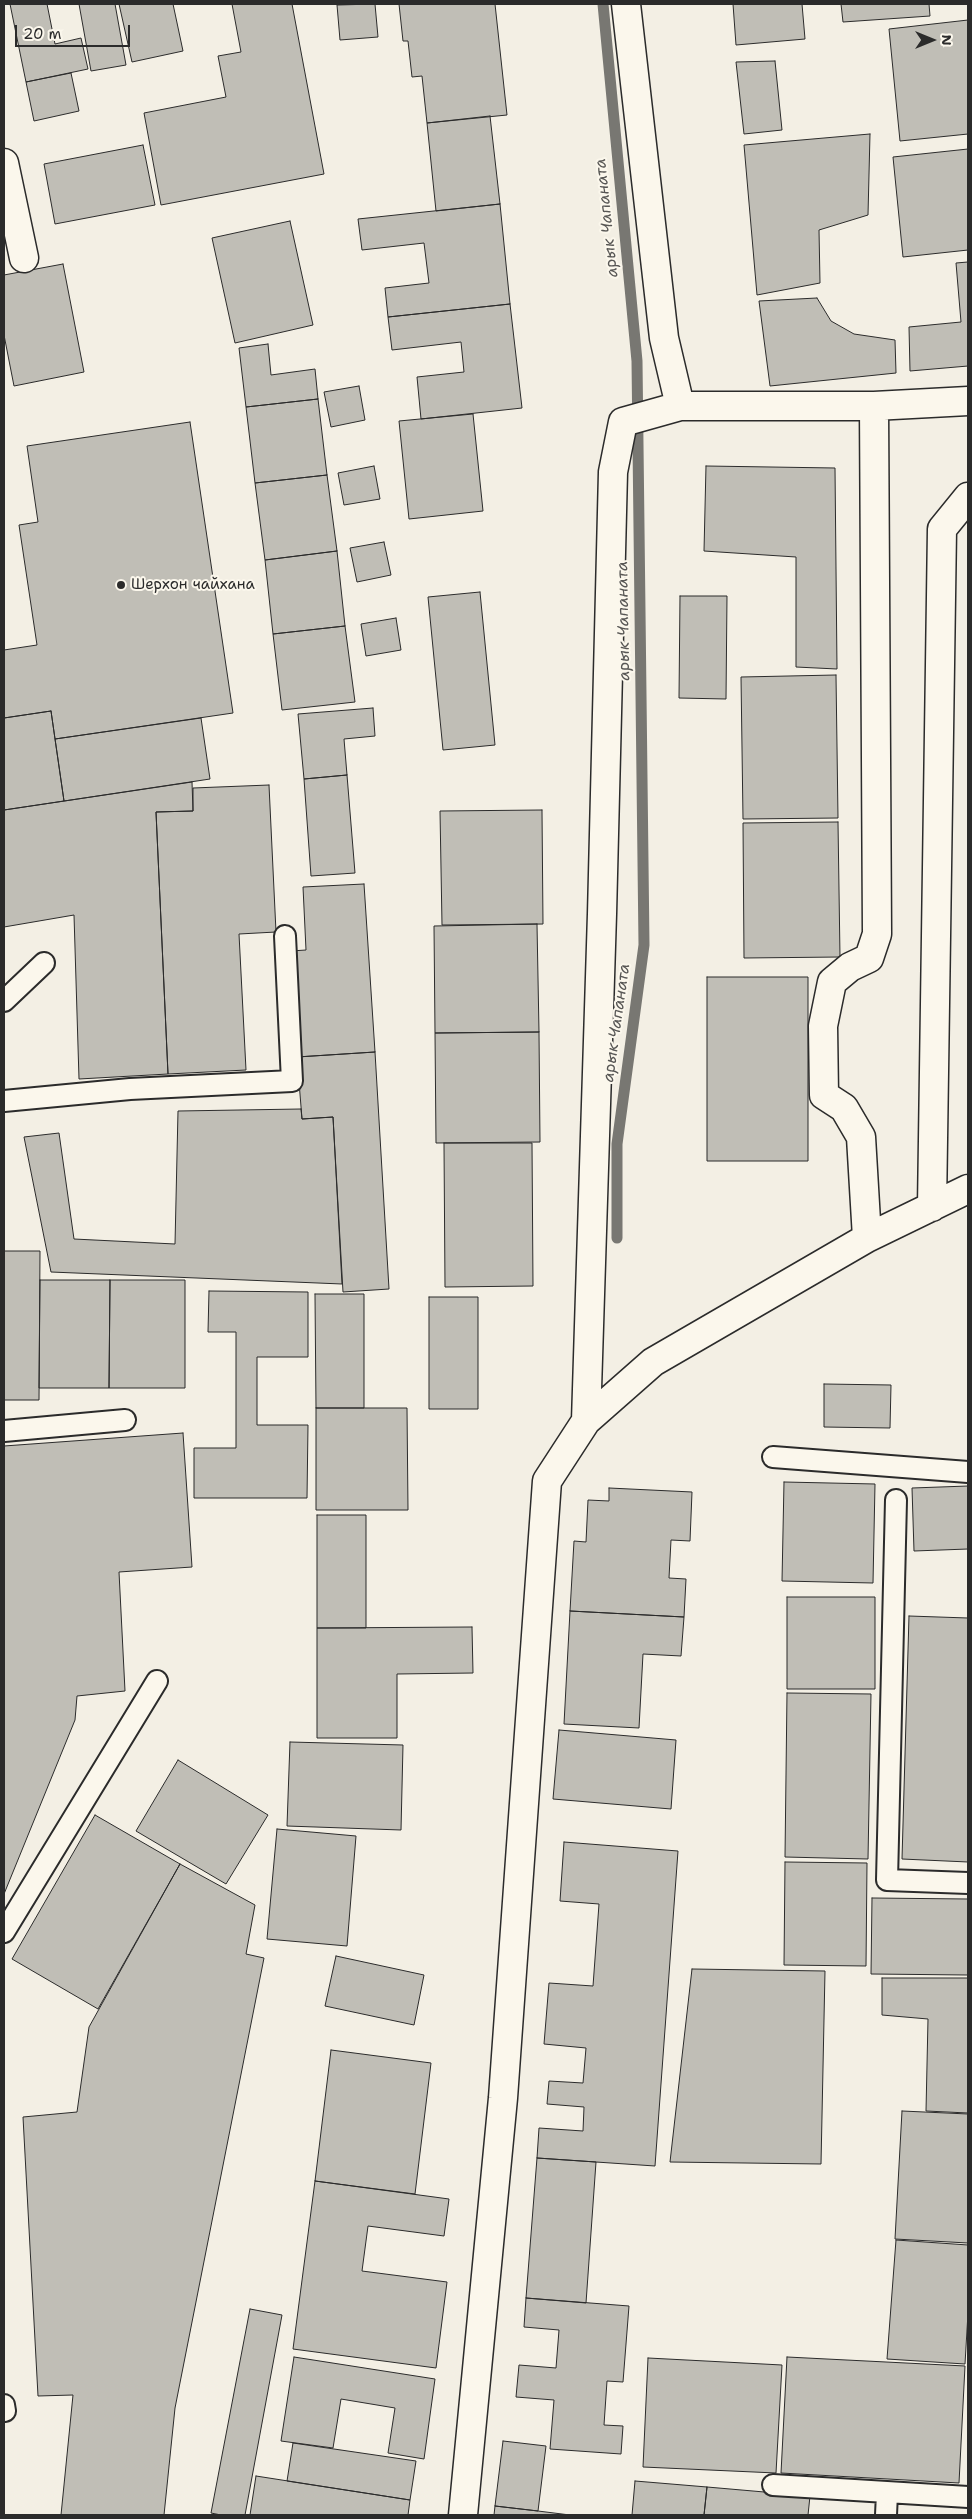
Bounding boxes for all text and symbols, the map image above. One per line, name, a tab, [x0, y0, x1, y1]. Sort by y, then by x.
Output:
scale bar	[18, 15, 132, 47]
north arrow	[907, 15, 957, 65]
text: 20 m	[23, 24, 62, 44]
text: N	[938, 34, 956, 46]
water label: арык Чапаната	[591, 158, 623, 278]
water label: арык Чапаната	[613, 561, 635, 681]
place label: Шерхон чайхана	[131, 576, 255, 594]
marker: Шерхон чайхана	[115, 579, 127, 591]
water label: арык Чапаната	[599, 962, 635, 1084]

